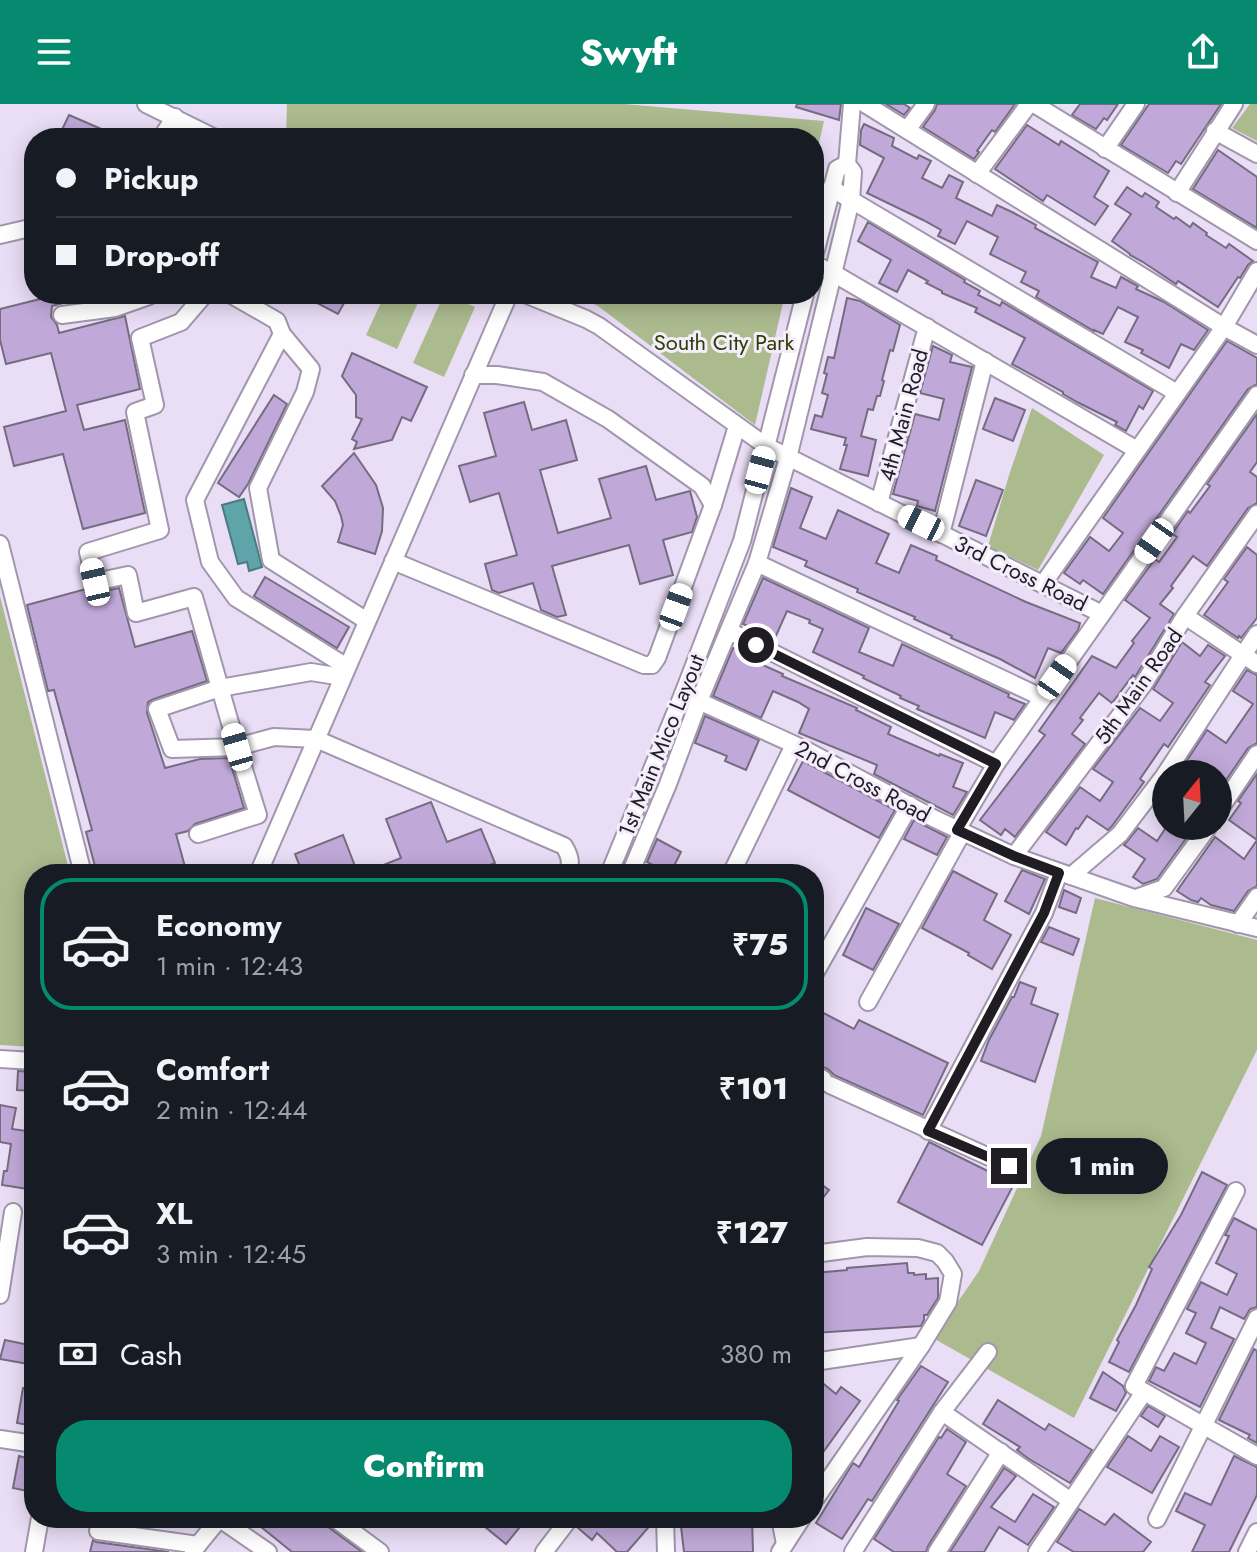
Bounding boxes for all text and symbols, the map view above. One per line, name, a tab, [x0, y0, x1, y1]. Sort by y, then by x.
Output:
text: Swyft	[580, 26, 677, 78]
icon: menu	[32, 30, 76, 74]
icon: share	[1181, 30, 1225, 74]
text: Pickup	[104, 157, 199, 200]
text: Drop-off	[104, 234, 219, 277]
park label: South City Park	[654, 326, 795, 358]
street label: 4th Main Road	[870, 345, 936, 485]
car	[742, 444, 778, 496]
car	[894, 502, 948, 544]
car	[1130, 514, 1178, 568]
street label: 3rd Cross Road	[949, 527, 1093, 619]
car	[78, 556, 112, 608]
car	[657, 580, 695, 634]
street label: 5th Main Road	[1086, 621, 1190, 751]
route start	[738, 627, 774, 663]
street label: 1st Main Mico Layout	[610, 648, 712, 841]
car	[1033, 650, 1081, 704]
car	[219, 721, 255, 773]
street label: 2nd Cross Road	[790, 732, 936, 830]
north arrow	[1152, 760, 1232, 840]
map controls	[1152, 760, 1232, 840]
text: Economy	[156, 904, 282, 947]
icon: car	[60, 908, 132, 980]
text: ₹75	[732, 923, 788, 966]
text: 1 min · 12:43	[156, 947, 303, 985]
text: Comfort	[156, 1048, 269, 1091]
icon: car	[60, 1052, 132, 1124]
text: ₹101	[719, 1067, 788, 1110]
text: 2 min · 12:44	[156, 1091, 307, 1129]
callout: 1 min	[1037, 1138, 1169, 1194]
text: 1 min	[1069, 1147, 1135, 1185]
route end	[991, 1148, 1027, 1184]
text: XL	[156, 1192, 192, 1235]
icon: car	[60, 1196, 132, 1268]
text: ₹127	[716, 1211, 788, 1254]
text: 3 min · 12:45	[156, 1235, 306, 1273]
icon: cash	[56, 1332, 100, 1376]
text: Cash	[120, 1333, 183, 1376]
text: 380 m	[720, 1335, 792, 1373]
button: Confirm	[56, 1420, 792, 1512]

